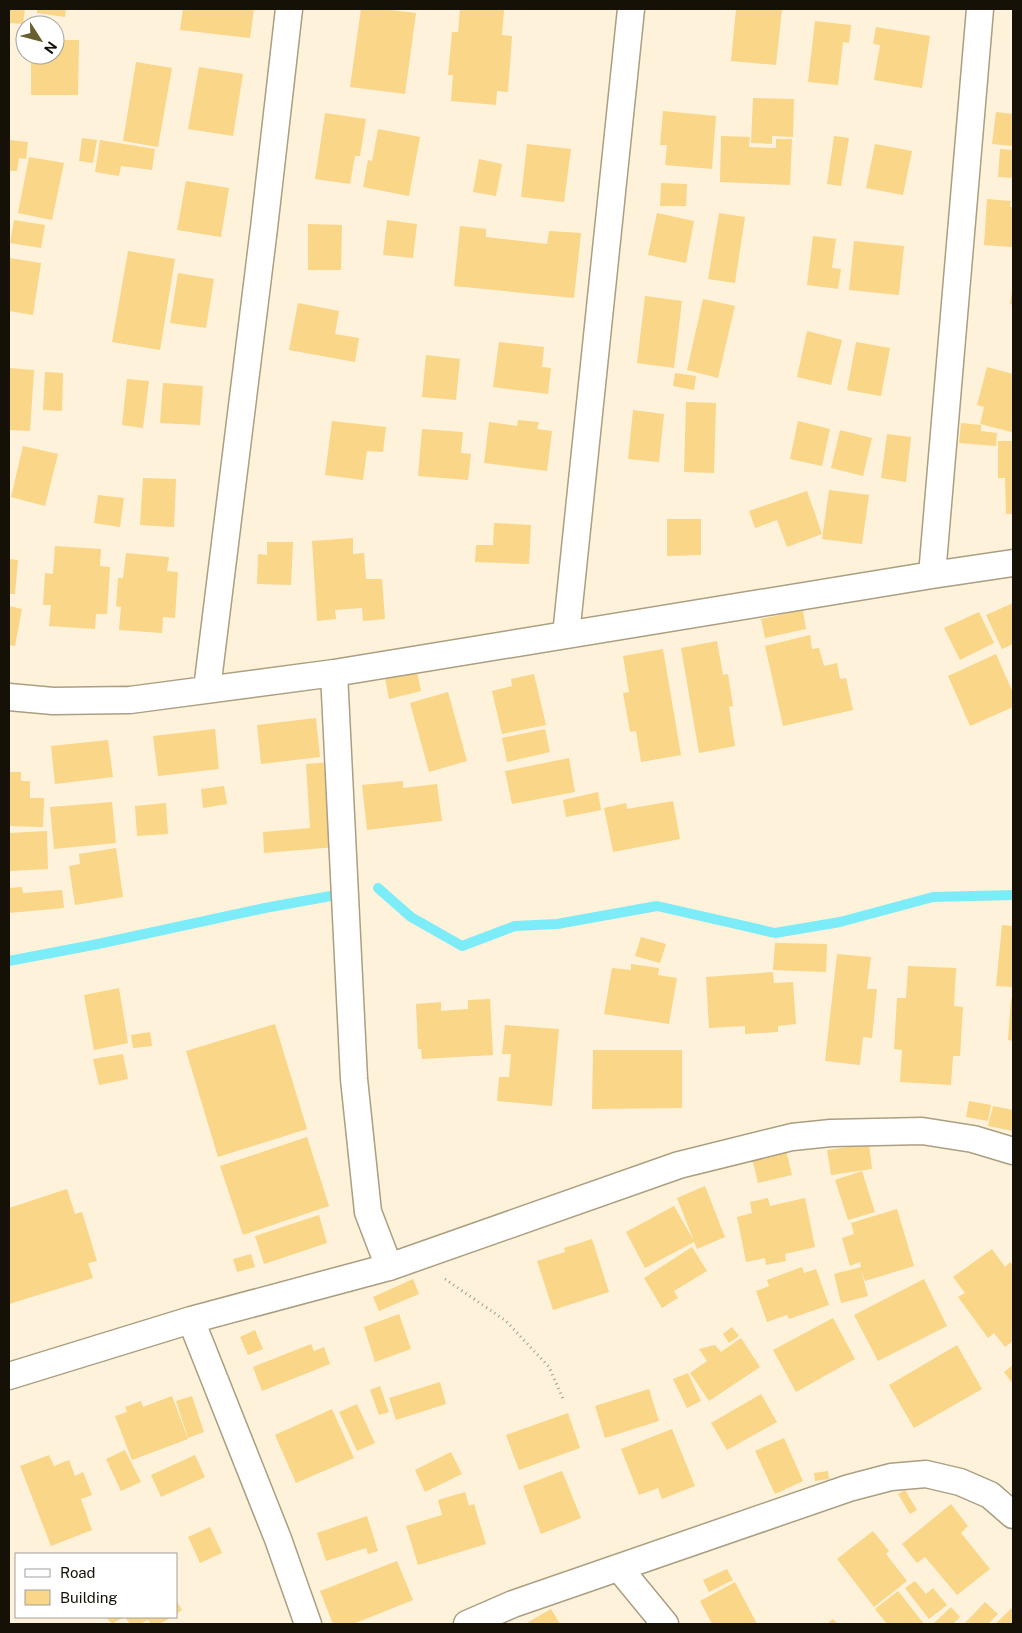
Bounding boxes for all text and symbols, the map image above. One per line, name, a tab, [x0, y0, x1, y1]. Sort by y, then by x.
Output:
north arrow	[15, 15, 65, 65]
text: N	[41, 39, 60, 57]
legend	[15, 1553, 178, 1618]
text: Road	[60, 1564, 96, 1581]
text: Building	[60, 1589, 118, 1606]

